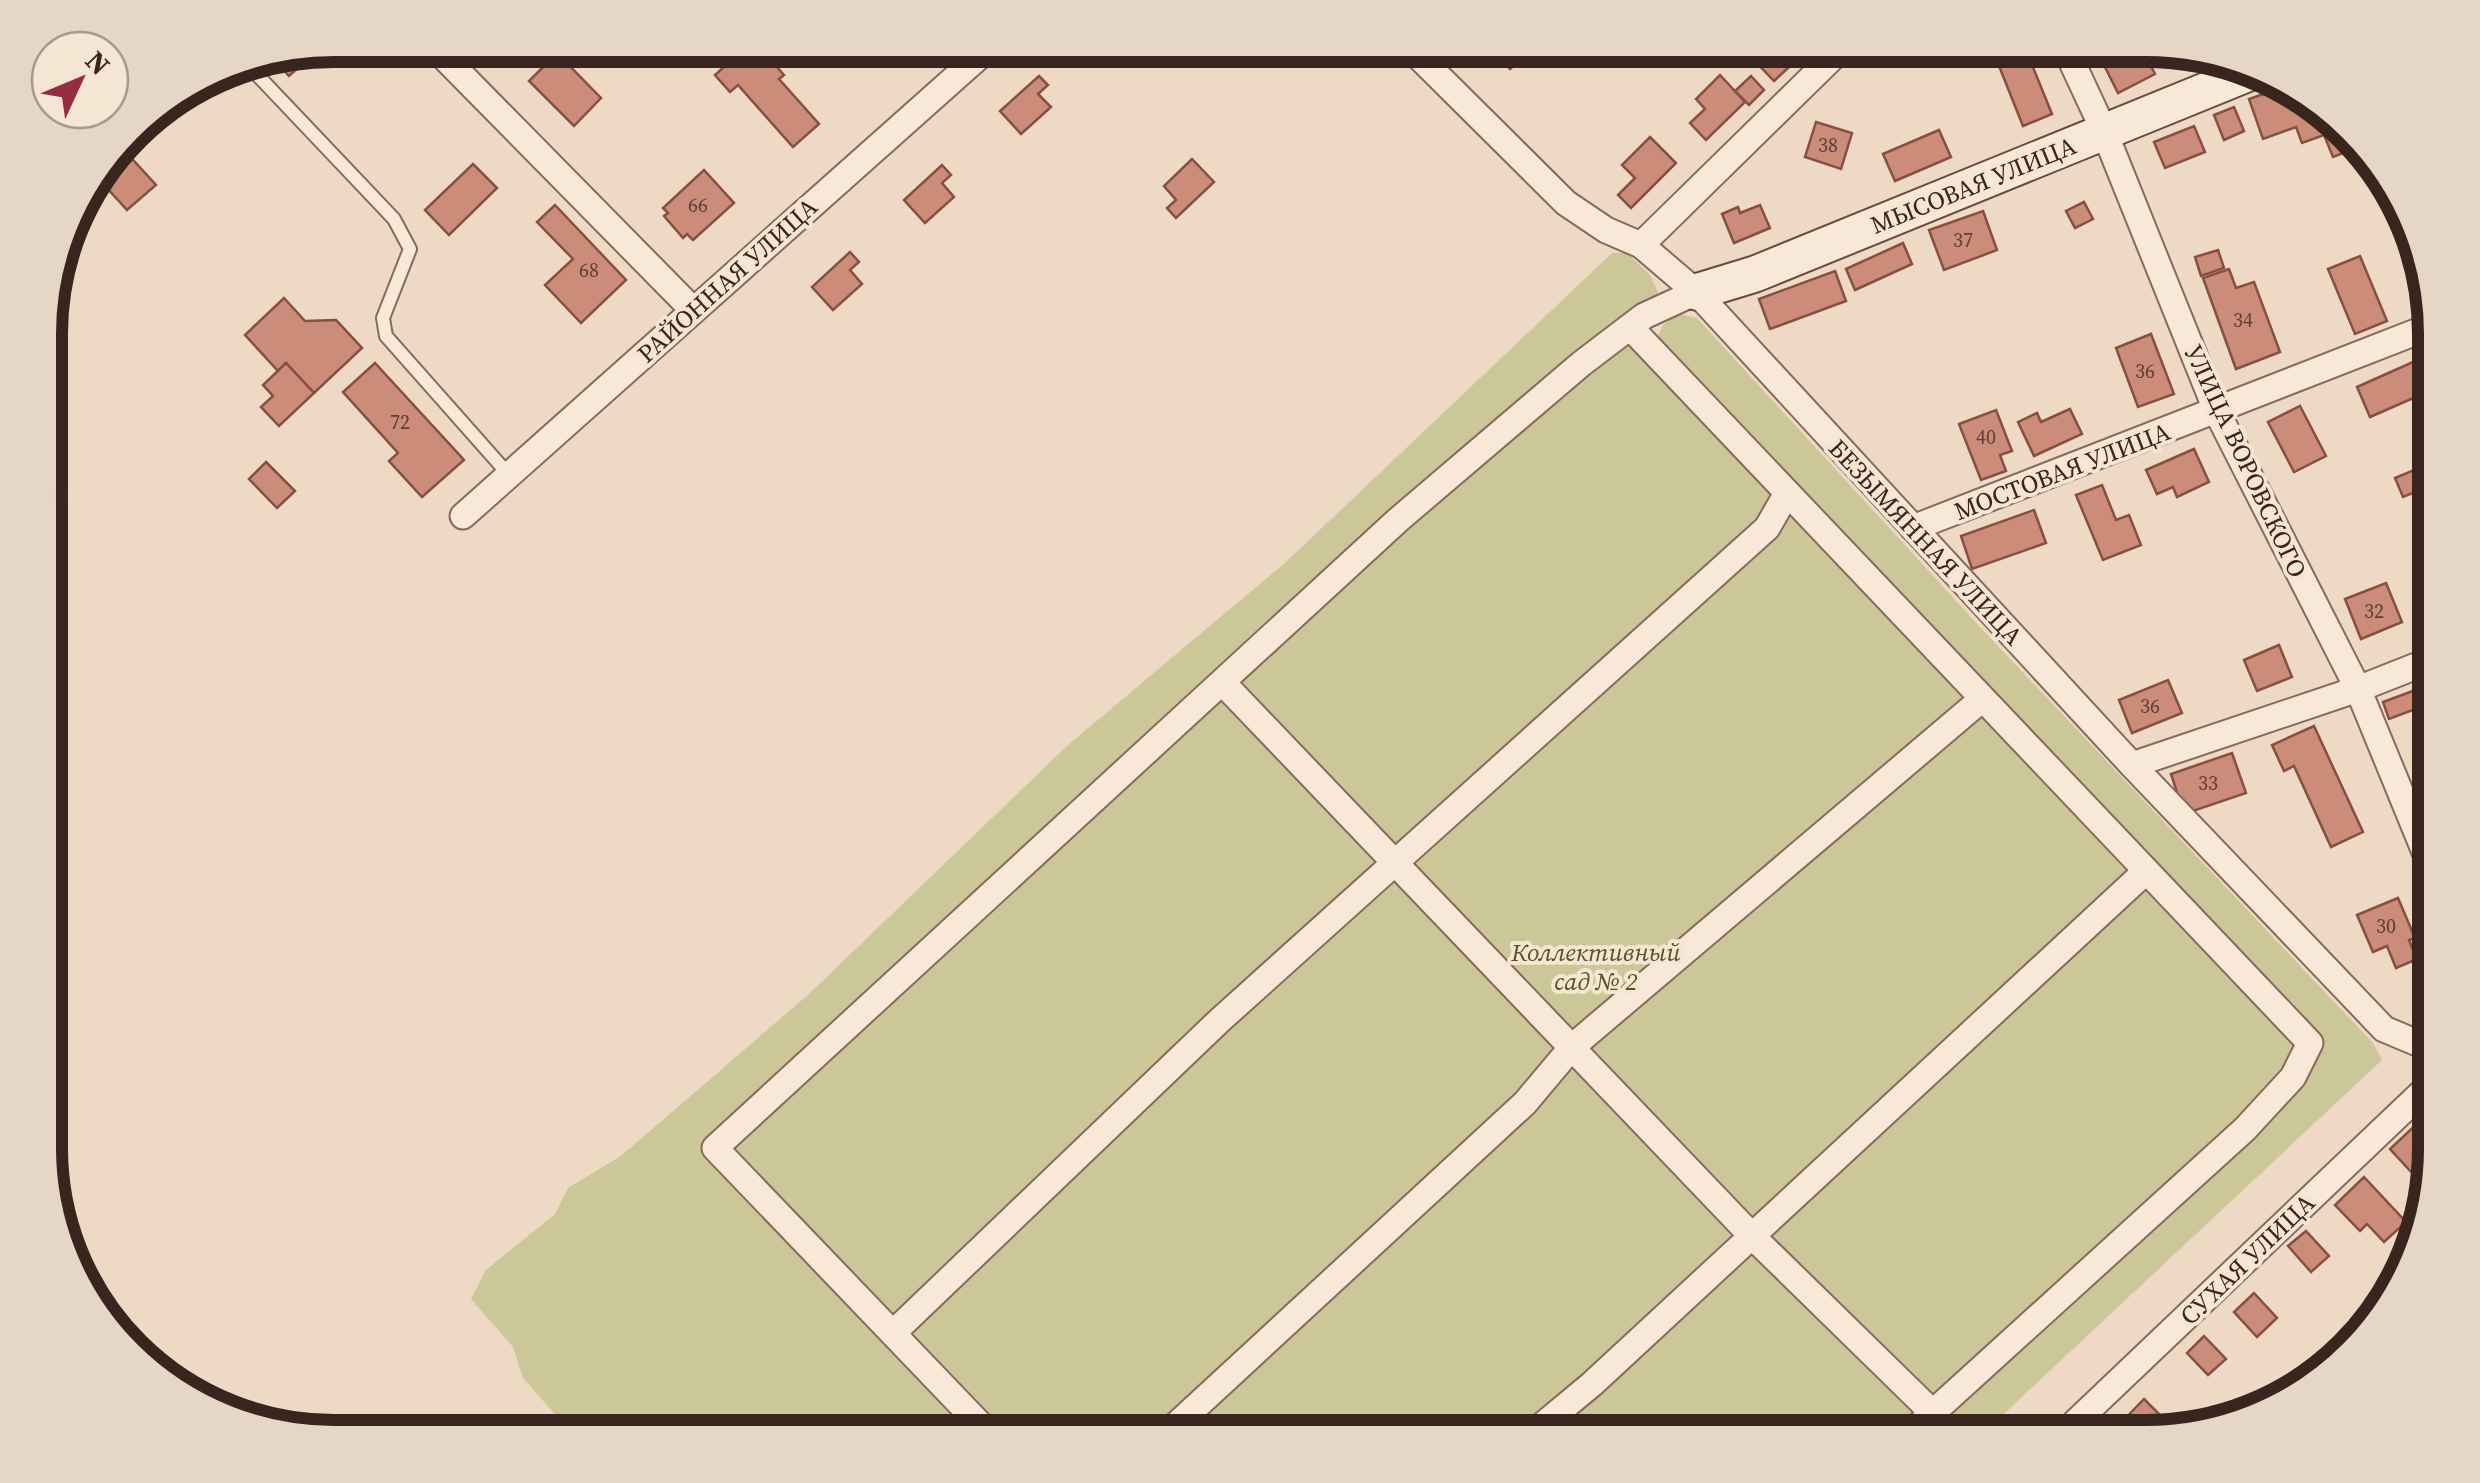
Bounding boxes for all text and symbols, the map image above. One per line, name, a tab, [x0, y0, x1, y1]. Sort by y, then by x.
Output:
north arrow	[30, 30, 130, 130]
text: N	[77, 42, 119, 83]
street label: МЫСОВАЯ УЛИЦА	[1865, 128, 2081, 242]
house number: 38	[1818, 131, 1838, 159]
street label: РАЙОННАЯ УЛИЦА	[630, 190, 825, 370]
house number: 66	[688, 191, 708, 219]
house number: 37	[1953, 226, 1973, 254]
house number: 68	[579, 256, 599, 284]
house number: 34	[2233, 306, 2253, 334]
street label: УЛИЦА ВОРОВСКОГО	[2177, 339, 2315, 583]
house number: 36	[2135, 357, 2155, 385]
house number: 72	[390, 408, 410, 436]
street label: МОСТОВАЯ УЛИЦА	[1949, 414, 2175, 528]
house number: 40	[1976, 423, 1996, 451]
street label: БЕЗЫМЯННАЯ УЛИЦА	[1821, 432, 2031, 653]
house number: 32	[2364, 597, 2384, 625]
house number: 36	[2140, 692, 2160, 720]
house number: 33	[2198, 769, 2218, 797]
house number: 30	[2376, 912, 2396, 940]
park label: Коллективный сад № 2	[1510, 935, 1681, 998]
street label: СУХАЯ УЛИЦА	[2172, 1186, 2322, 1332]

